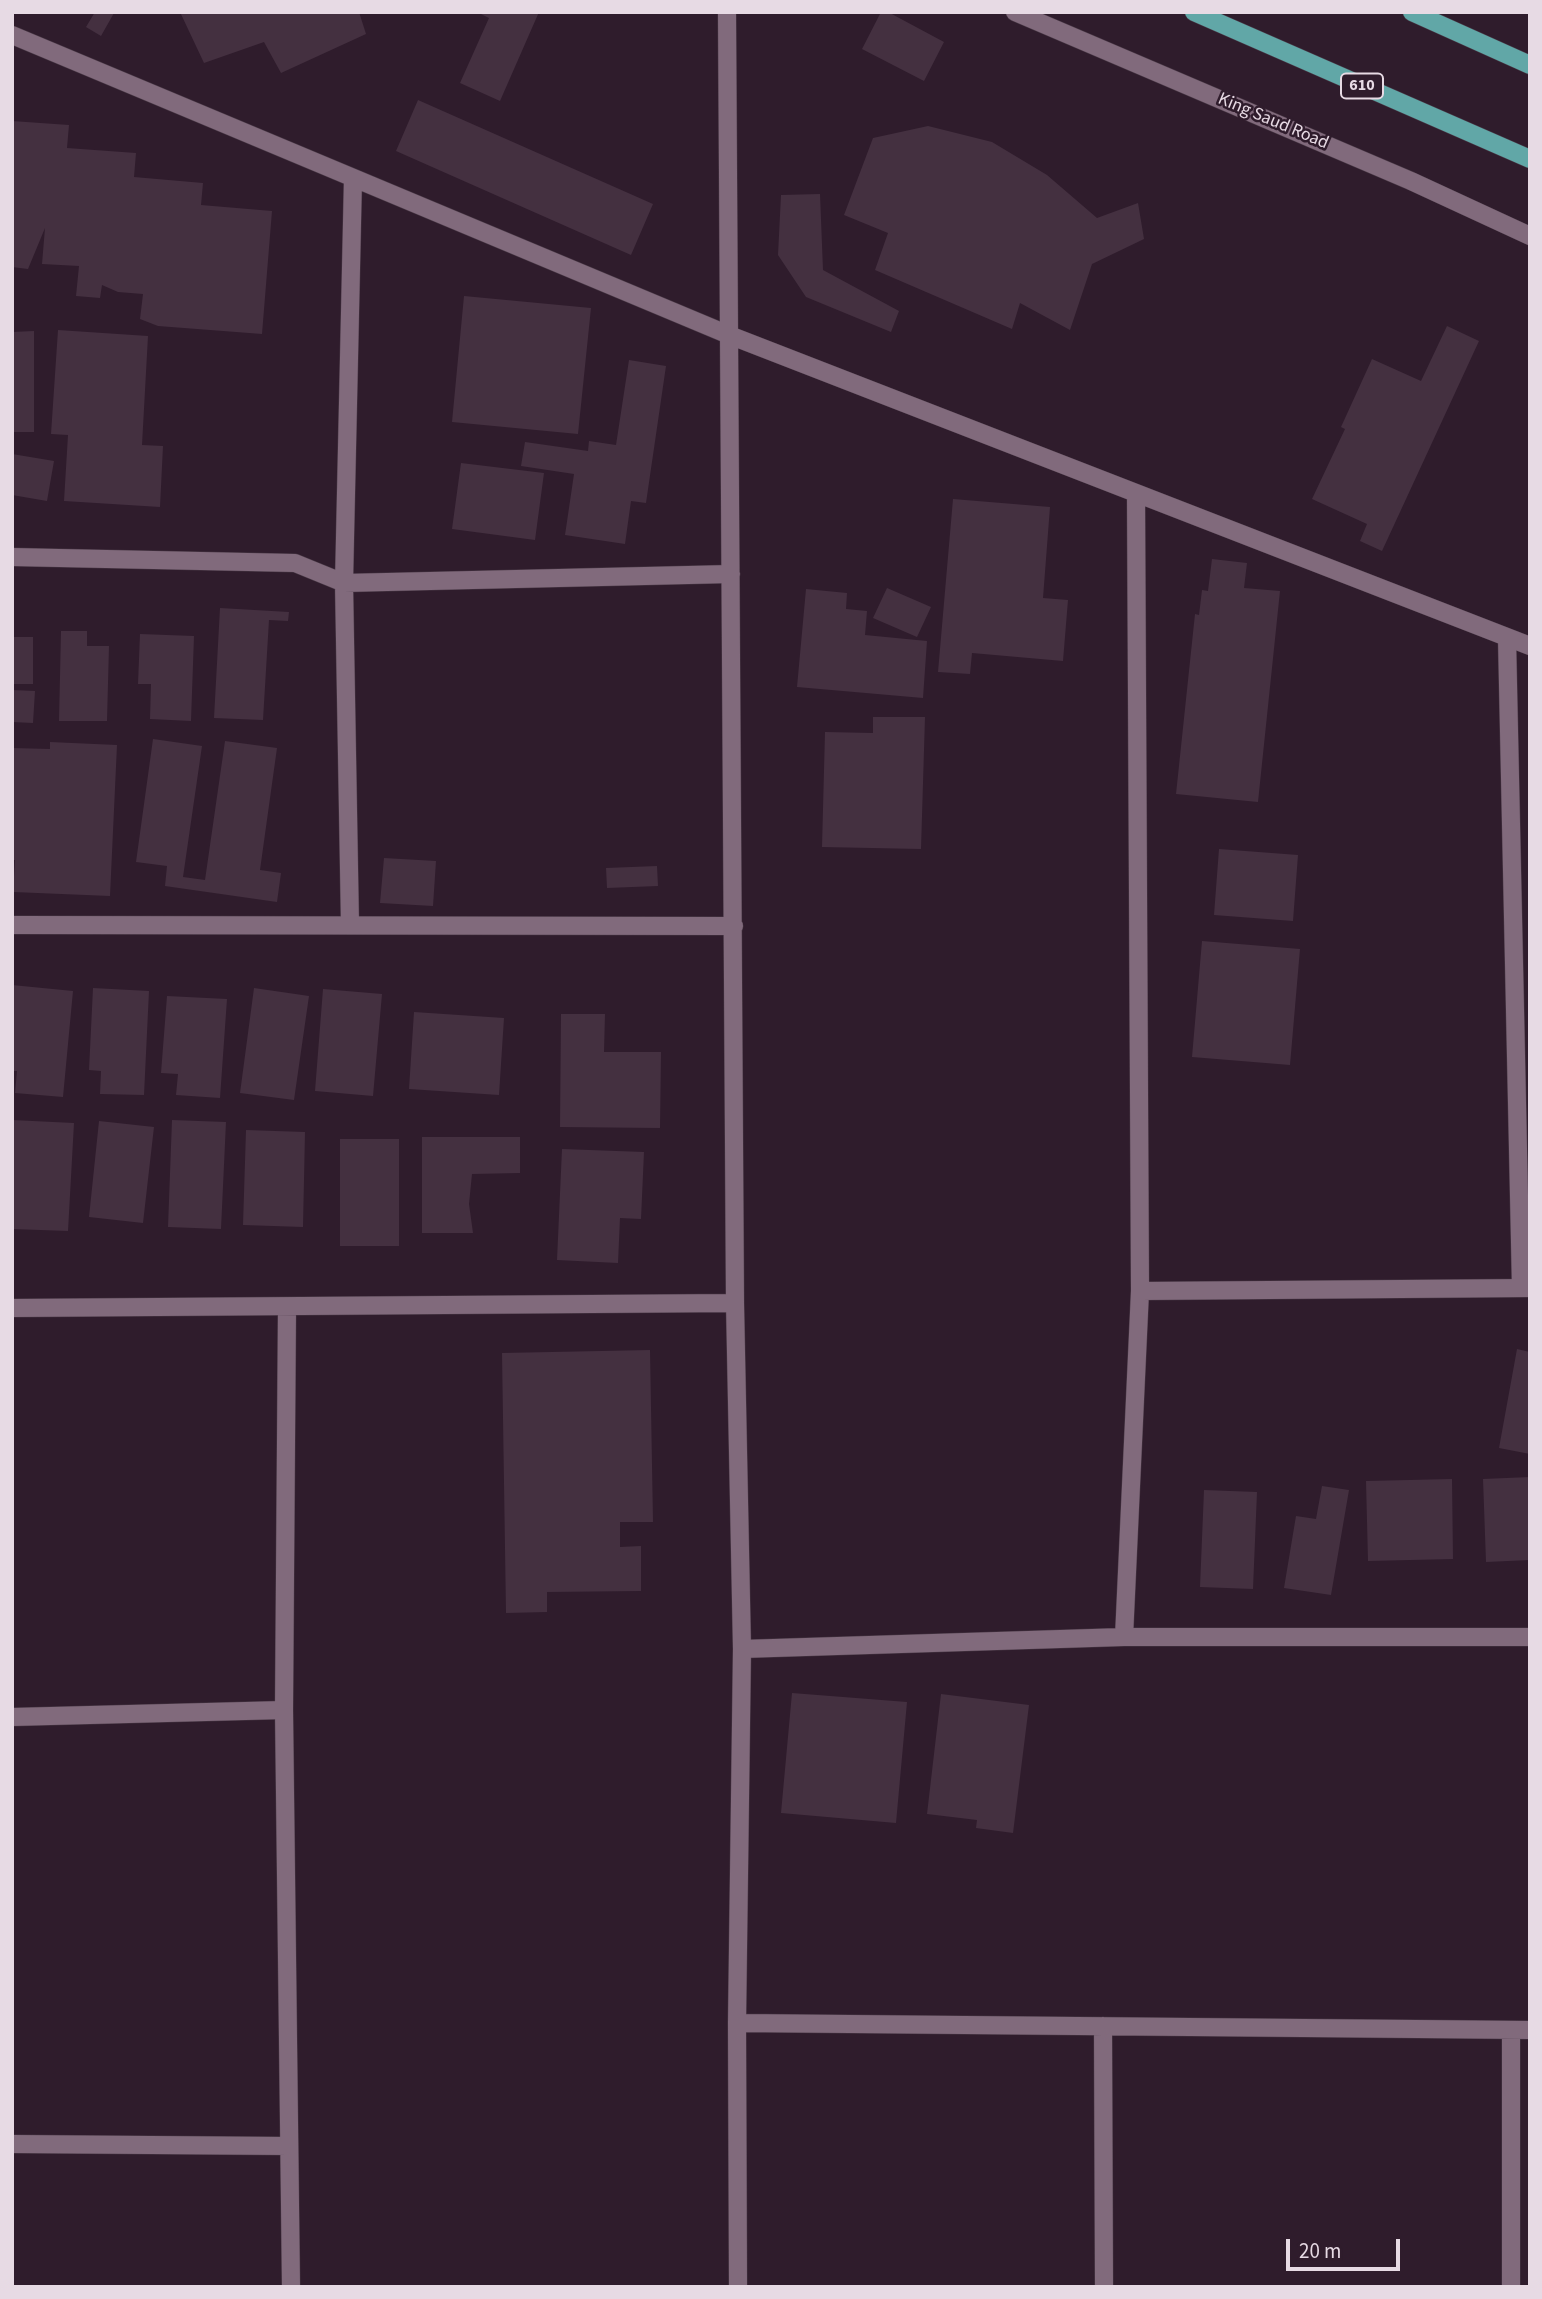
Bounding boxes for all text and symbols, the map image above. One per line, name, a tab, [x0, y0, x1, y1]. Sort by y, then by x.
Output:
road number: 610	[1341, 74, 1383, 99]
street label: King Saud Road	[1214, 89, 1332, 155]
scale bar	[1290, 2226, 1404, 2270]
text: 20 m	[1299, 2236, 1341, 2266]

